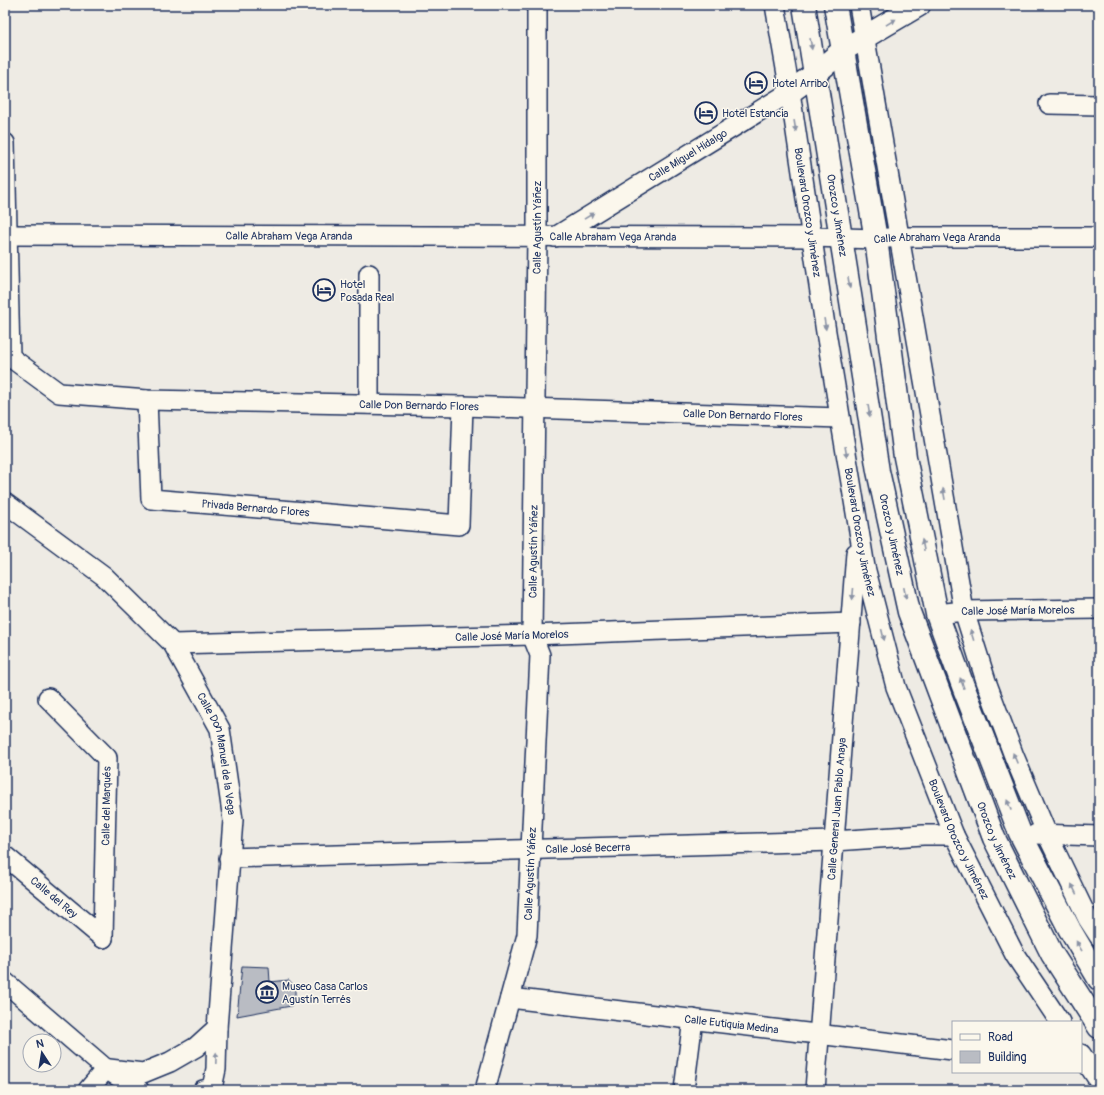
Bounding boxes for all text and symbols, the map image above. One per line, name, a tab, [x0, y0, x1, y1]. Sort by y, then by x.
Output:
one-way arrow	[885, 19, 897, 26]
one-way arrow	[808, 37, 814, 50]
hotel icon: Hotel Arribo	[743, 70, 769, 96]
place label: Hotel Arribo	[772, 77, 828, 90]
hotel icon: Hotel Estancia	[693, 100, 719, 126]
place label: Hotel Estancia	[722, 107, 788, 120]
one-way arrow	[792, 120, 798, 132]
street label: Calle Miguel Hidalgo	[646, 126, 730, 185]
street label: Boulevard Orozco y Jiménez	[791, 147, 824, 278]
street label: Orozco y Jiménez	[824, 173, 850, 258]
street label: Calle Agustín Yáñez	[531, 181, 544, 274]
one-way arrow	[583, 213, 595, 220]
street label: Calle Abraham Vega Aranda	[226, 230, 352, 243]
street label: Calle Abraham Vega Aranda	[550, 230, 676, 244]
street label: Calle Abraham Vega Aranda	[873, 231, 1000, 246]
one-way arrow	[846, 276, 852, 289]
hotel icon: Hotel Posada Real	[311, 277, 337, 303]
place label: Hotel Posada Real	[340, 278, 394, 304]
one-way arrow	[822, 318, 828, 330]
street label: Calle Don Bernardo Flores	[359, 398, 479, 413]
one-way arrow	[866, 405, 872, 417]
street label: Calle Don Bernardo Flores	[683, 407, 803, 424]
one-way arrow	[843, 446, 849, 458]
street label: Boulevard Orozco y Jiménez	[842, 467, 878, 598]
one-way arrow	[941, 488, 947, 500]
street label: Orozco y Jiménez	[876, 493, 907, 577]
street label: Privada Bernardo Flores	[201, 497, 310, 519]
street label: Calle Agustín Yáñez	[526, 504, 541, 598]
one-way arrow	[920, 539, 926, 551]
one-way arrow	[902, 587, 908, 600]
one-way arrow	[850, 588, 857, 600]
street label: Calle José María Morelos	[961, 603, 1075, 618]
street label: Calle José María Morelos	[455, 628, 569, 644]
one-way arrow	[880, 628, 886, 641]
one-way arrow	[969, 629, 975, 641]
one-way arrow	[959, 677, 965, 689]
street label: Calle Don Manuel de la Vega	[194, 690, 238, 816]
street label: Calle General Juan Pablo Anaya	[825, 737, 849, 881]
one-way arrow	[1012, 751, 1018, 763]
street label: Calle del Marqués	[99, 766, 114, 846]
street label: Boulevard Orozco y Jiménez	[926, 777, 992, 902]
one-way arrow	[1005, 798, 1011, 810]
street label: Orozco y Jiménez	[974, 800, 1020, 882]
street label: Calle Agustín Yáñez	[522, 826, 539, 921]
street label: Calle José Becerra	[545, 841, 631, 856]
street label: Calle del Rey	[28, 874, 80, 921]
one-way arrow	[1071, 883, 1077, 895]
one-way arrow	[1076, 940, 1083, 952]
museum icon: Museo Casa Carlos Agustín Terrés	[254, 979, 280, 1005]
place label: Museo Casa Carlos Agustín Terrés	[282, 980, 368, 1006]
street label: Calle Eutiquia Medina	[684, 1013, 779, 1036]
legend	[952, 1021, 1082, 1073]
text: Road	[988, 1030, 1013, 1045]
north arrow	[22, 1033, 62, 1073]
text: N	[35, 1036, 46, 1051]
text: Building	[988, 1050, 1027, 1065]
one-way arrow	[213, 1051, 219, 1064]

